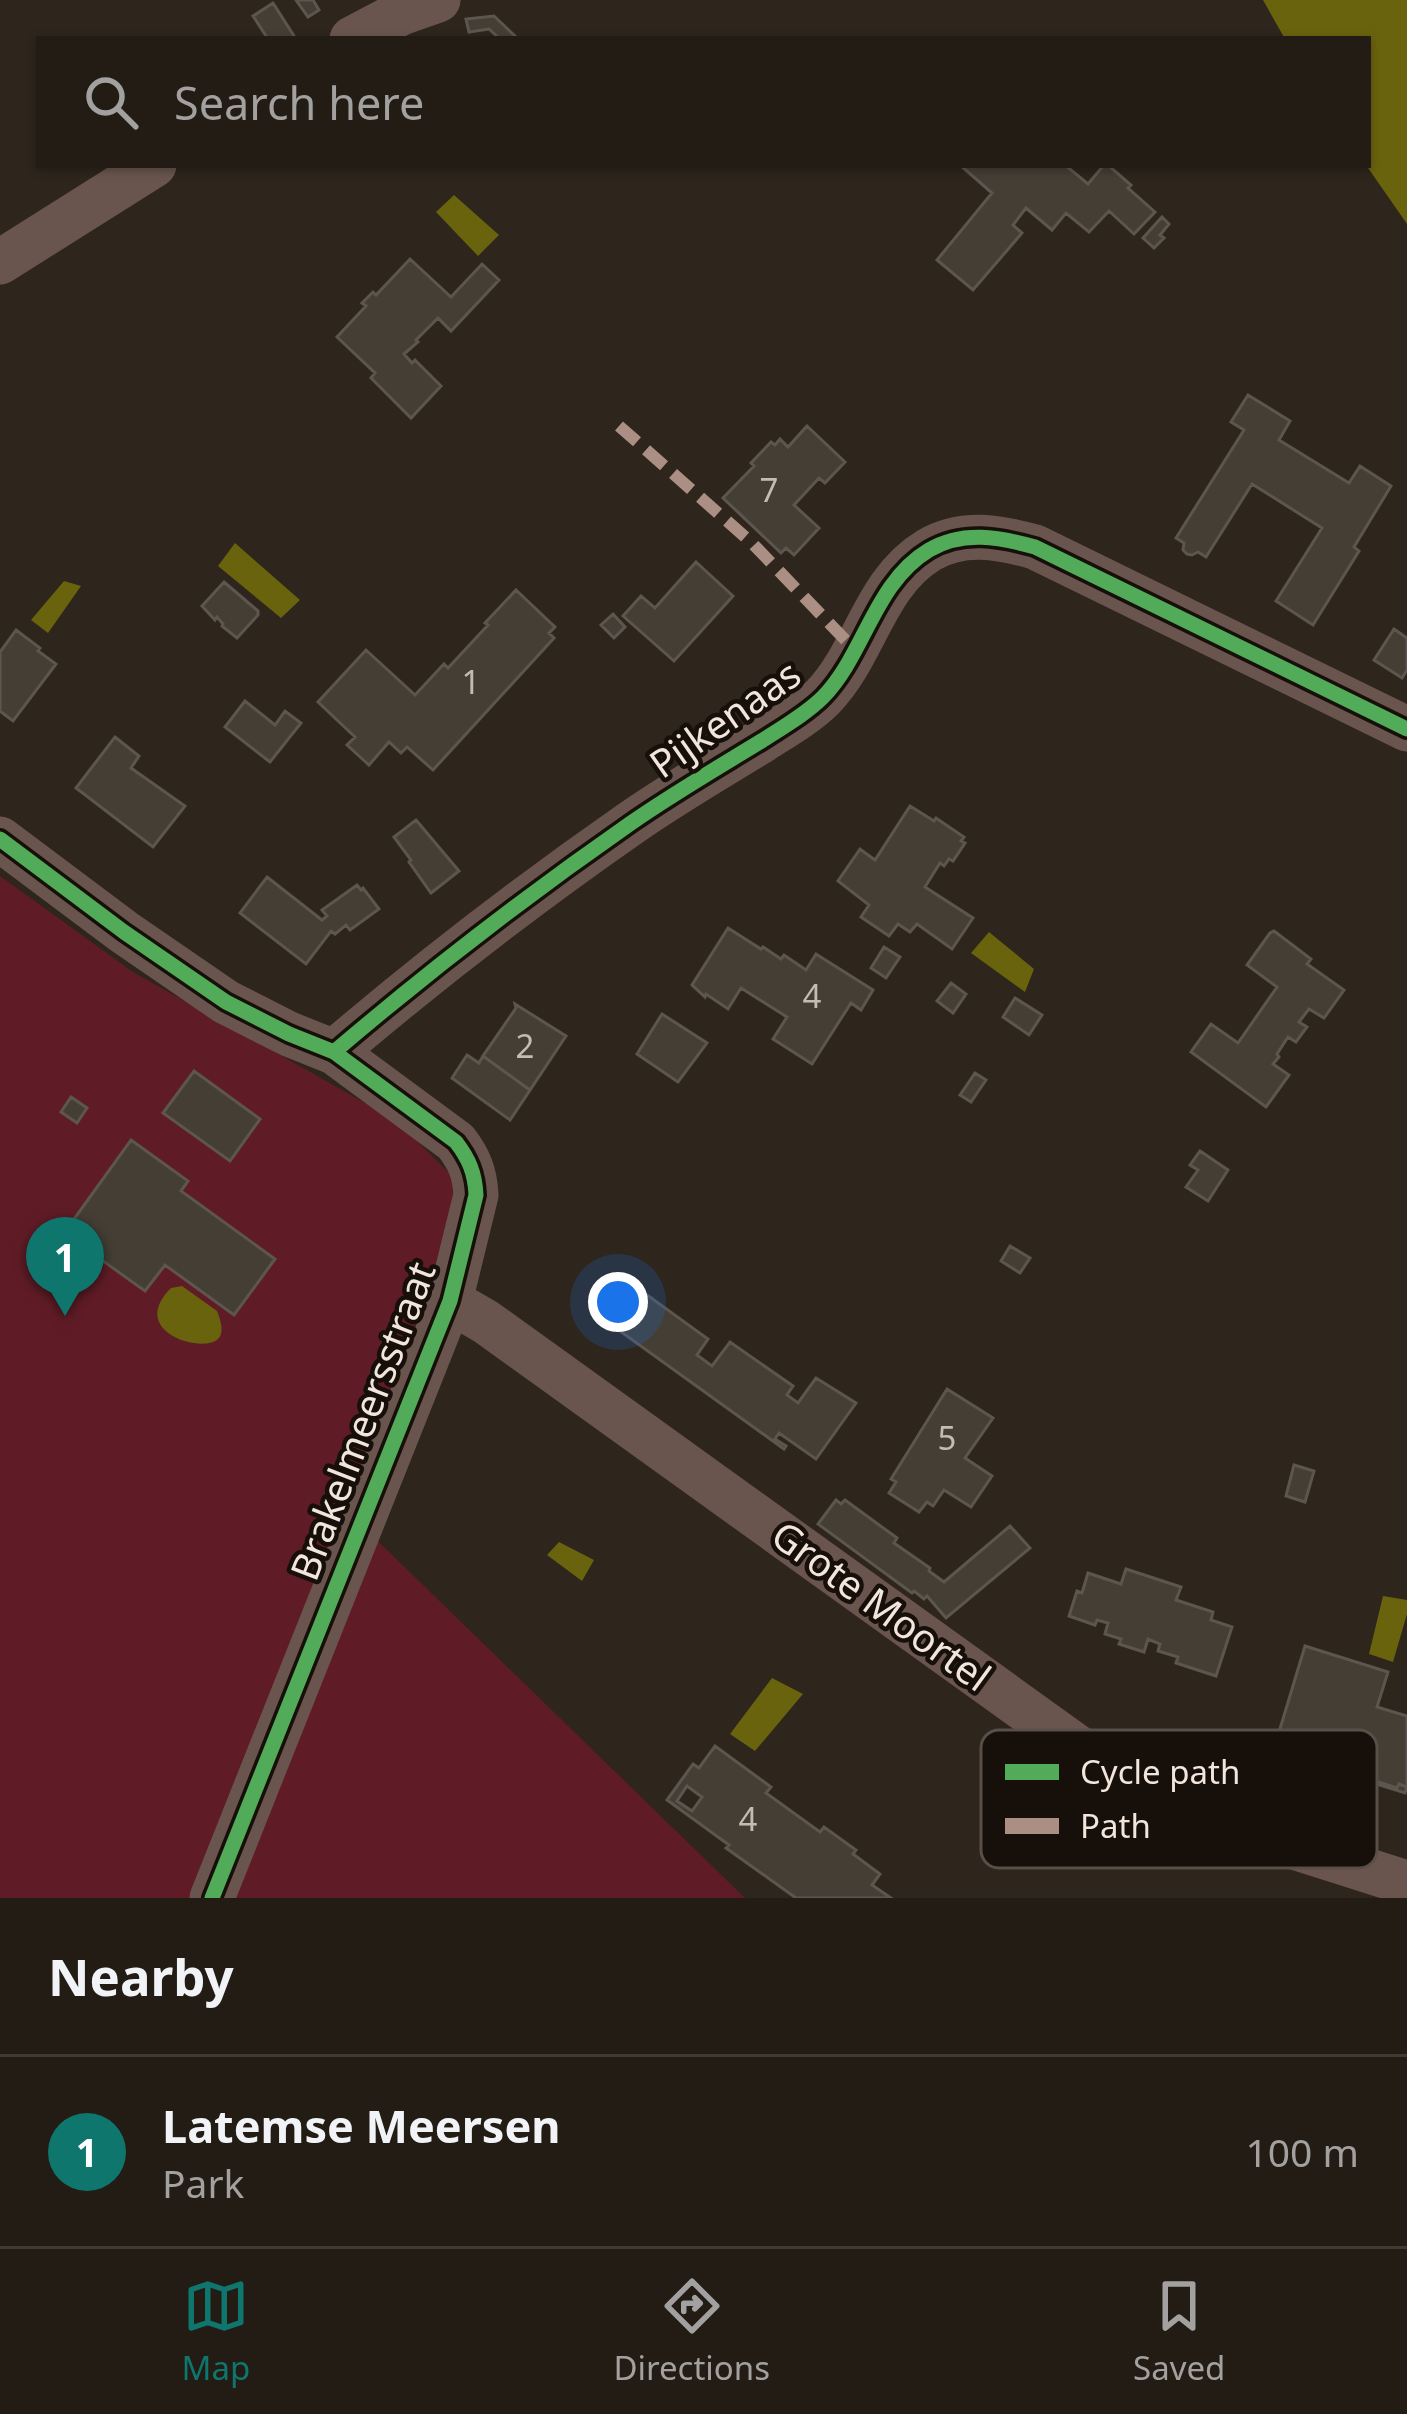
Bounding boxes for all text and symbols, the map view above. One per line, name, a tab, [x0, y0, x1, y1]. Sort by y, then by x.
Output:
search box	[36, 36, 1371, 168]
icon: search	[78, 69, 144, 135]
text: Search here	[174, 72, 424, 133]
house number: 7	[760, 467, 778, 512]
street label: Pijkenaas	[638, 646, 810, 789]
house number: 1	[462, 659, 480, 704]
house number: 4	[803, 973, 822, 1018]
house number: 2	[516, 1023, 534, 1068]
pin: 1	[26, 1217, 104, 1316]
street label: Brakelmeersstraat	[277, 1254, 447, 1587]
your location	[588, 1272, 648, 1332]
house number: 5	[938, 1415, 956, 1460]
street label: Grote Moortel	[762, 1507, 1002, 1702]
legend	[981, 1730, 1377, 1868]
text: Cycle path	[1080, 1749, 1240, 1794]
house number: 4	[739, 1796, 758, 1841]
text: Path	[1080, 1803, 1151, 1848]
text: Nearby	[48, 1941, 234, 2011]
text: Latemse Meersen	[162, 2095, 561, 2156]
text: 1	[76, 2125, 98, 2178]
text: 100 m	[1245, 2125, 1359, 2178]
text: Park	[162, 2156, 244, 2209]
tab: Map	[182, 2273, 250, 2390]
tab: Directions	[613, 2273, 770, 2390]
tab: Saved	[1133, 2273, 1225, 2390]

